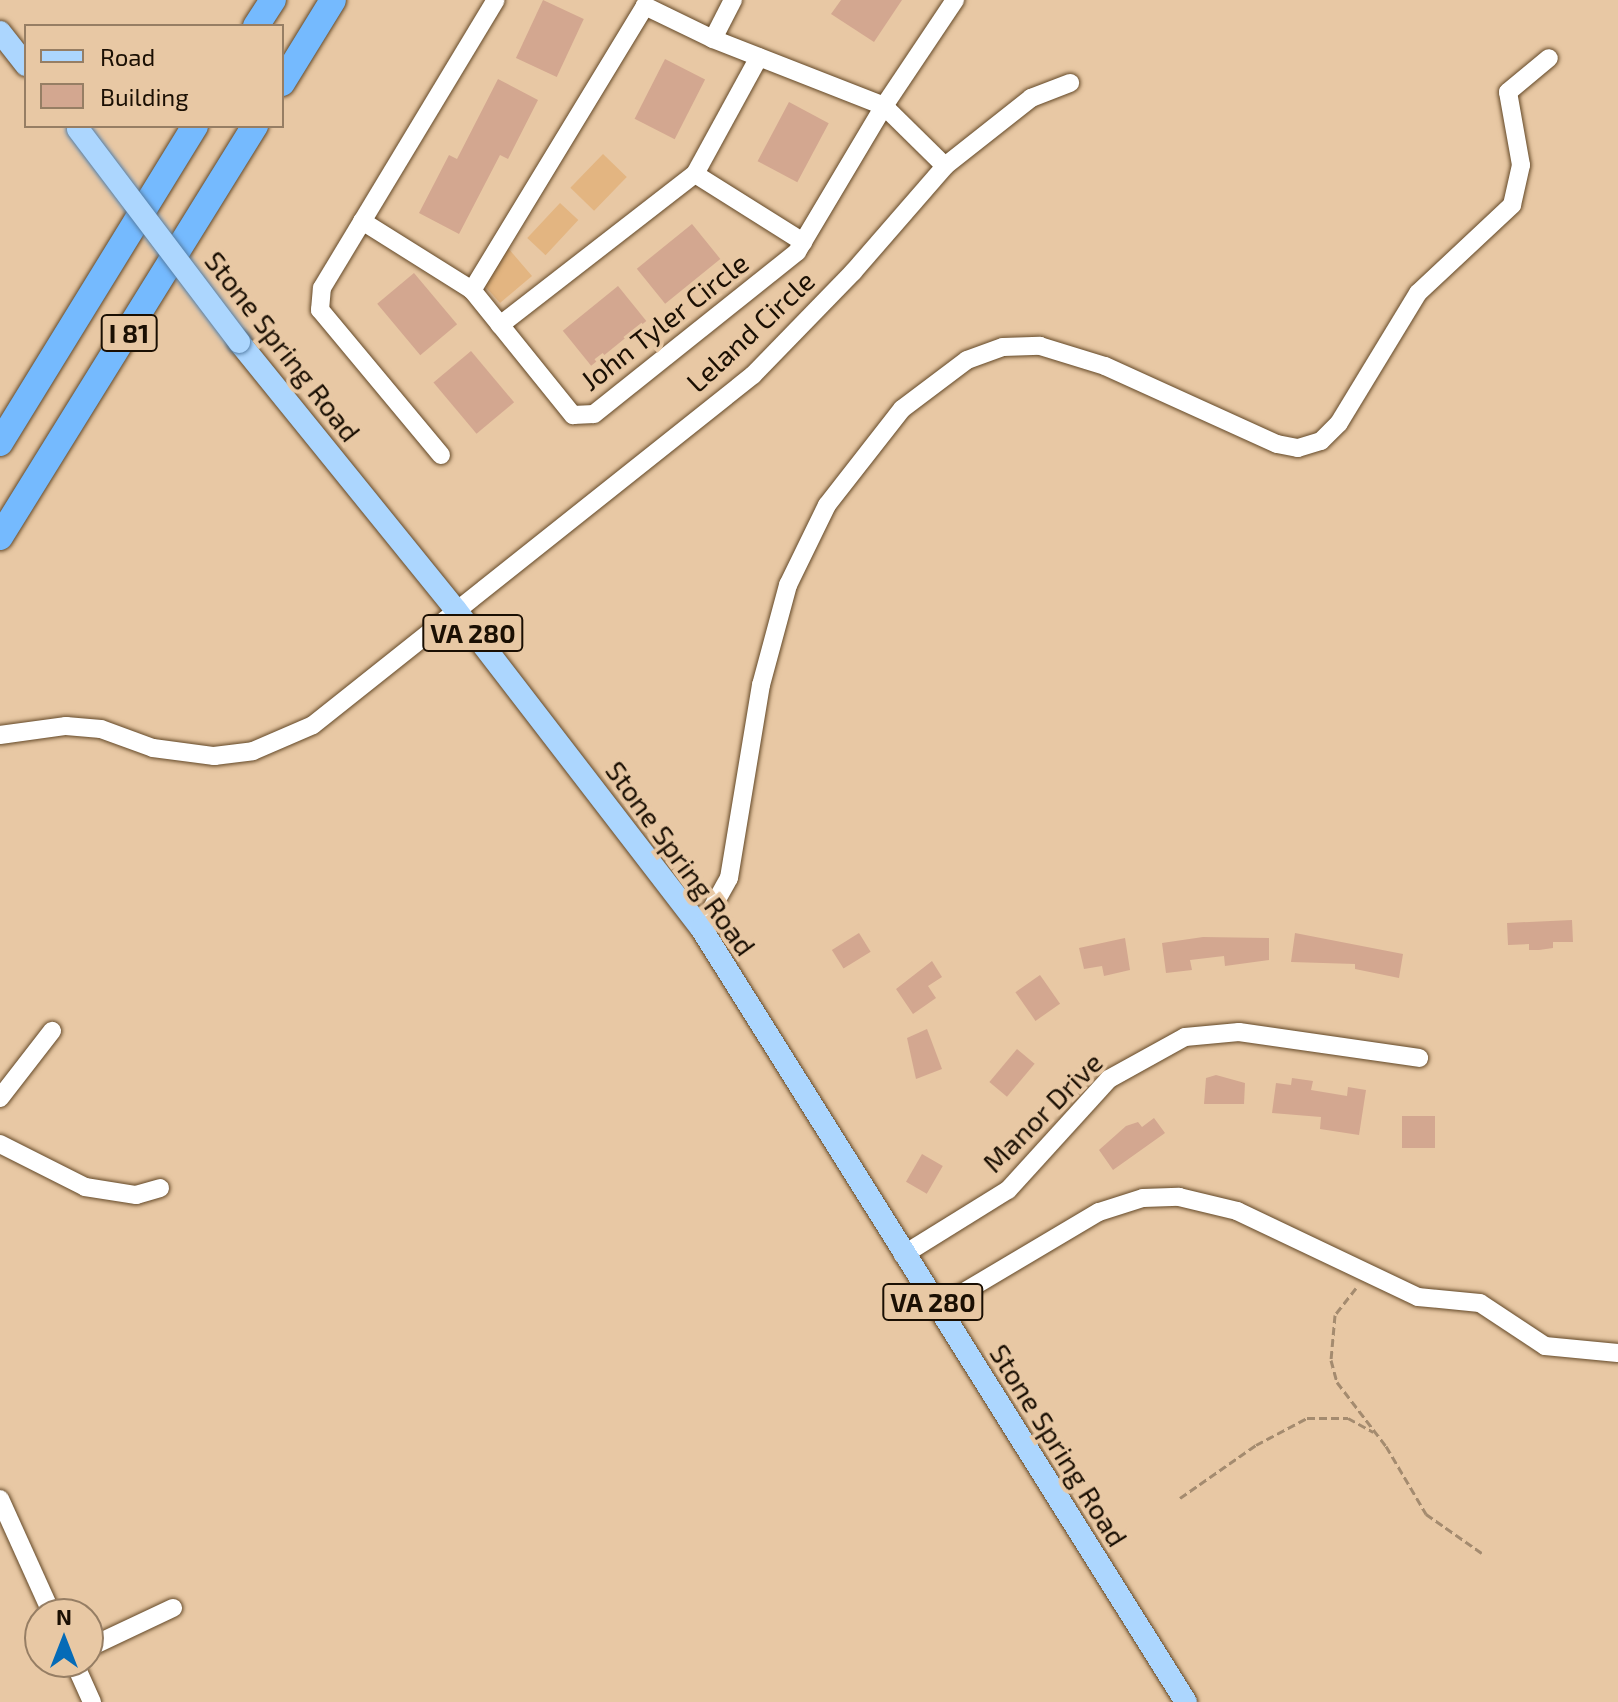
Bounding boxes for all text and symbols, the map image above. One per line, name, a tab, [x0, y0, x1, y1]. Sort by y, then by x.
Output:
legend	[24, 24, 284, 128]
text: Road	[100, 42, 155, 71]
text: Building	[100, 82, 189, 111]
street label: Stone Spring Road	[198, 244, 368, 448]
street label: John Tyler Circle	[573, 245, 755, 397]
street label: Leland Circle	[679, 263, 821, 399]
road number: I 81	[99, 311, 159, 355]
road number: VA 280	[421, 611, 525, 655]
street label: Stone Spring Road	[599, 754, 763, 962]
street label: Manor Drive	[975, 1045, 1109, 1179]
road number: VA 280	[881, 1280, 985, 1324]
street label: Stone Spring Road	[983, 1338, 1135, 1552]
north arrow	[24, 1598, 104, 1678]
text: N	[56, 1603, 72, 1629]

